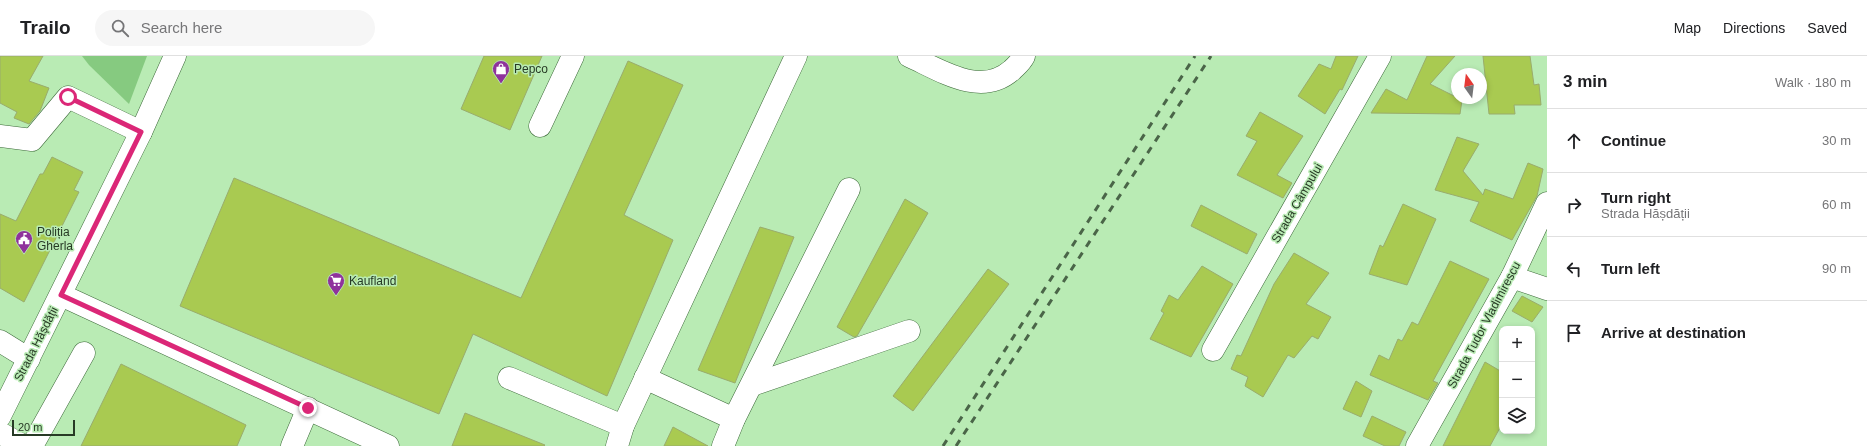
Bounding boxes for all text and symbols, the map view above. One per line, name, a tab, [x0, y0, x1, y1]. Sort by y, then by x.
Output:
search box	[95, 10, 375, 46]
text: Trailo	[20, 17, 71, 38]
icon: search	[109, 17, 131, 39]
text: Search here	[141, 19, 222, 36]
text: Map	[1674, 20, 1701, 36]
text: Directions	[1723, 20, 1785, 36]
text: Saved	[1807, 20, 1847, 36]
shop icon: Pepco	[491, 59, 511, 84]
place label: Pepco	[514, 62, 548, 76]
north arrow	[1451, 68, 1487, 104]
text: 3 min	[1563, 72, 1607, 91]
text: Walk · 180 m	[1775, 75, 1851, 90]
route start	[59, 88, 77, 106]
icon: ahead	[1563, 130, 1585, 152]
text: Continue	[1601, 132, 1666, 149]
text: 30 m	[1822, 133, 1851, 148]
street label: Strada Câmpului	[1269, 161, 1325, 245]
text: Turn right	[1601, 189, 1671, 206]
icon: right	[1563, 194, 1585, 216]
text: 60 m	[1822, 197, 1851, 212]
text: Strada Hășdății	[1601, 206, 1690, 221]
place label: Poliția Gherla	[37, 225, 73, 253]
public building icon: Poliția Gherla	[14, 229, 34, 254]
icon: left	[1563, 258, 1585, 280]
street label: Strada Tudor Vladimirescu	[1445, 259, 1523, 391]
text: Turn left	[1601, 260, 1660, 277]
text: 90 m	[1822, 261, 1851, 276]
supermarket icon: Kaufland	[326, 271, 346, 296]
place label: Kaufland	[349, 274, 396, 288]
street label: Strada Hășdății	[11, 304, 61, 384]
icon: arrive	[1563, 322, 1585, 344]
text: Arrive at destination	[1601, 324, 1746, 341]
map controls	[1499, 326, 1535, 434]
button: +	[1499, 326, 1535, 362]
button: −	[1499, 362, 1535, 398]
button: layers	[1499, 398, 1535, 434]
route end	[299, 399, 317, 417]
scale bar	[12, 418, 75, 437]
text: 20 m	[18, 421, 42, 433]

